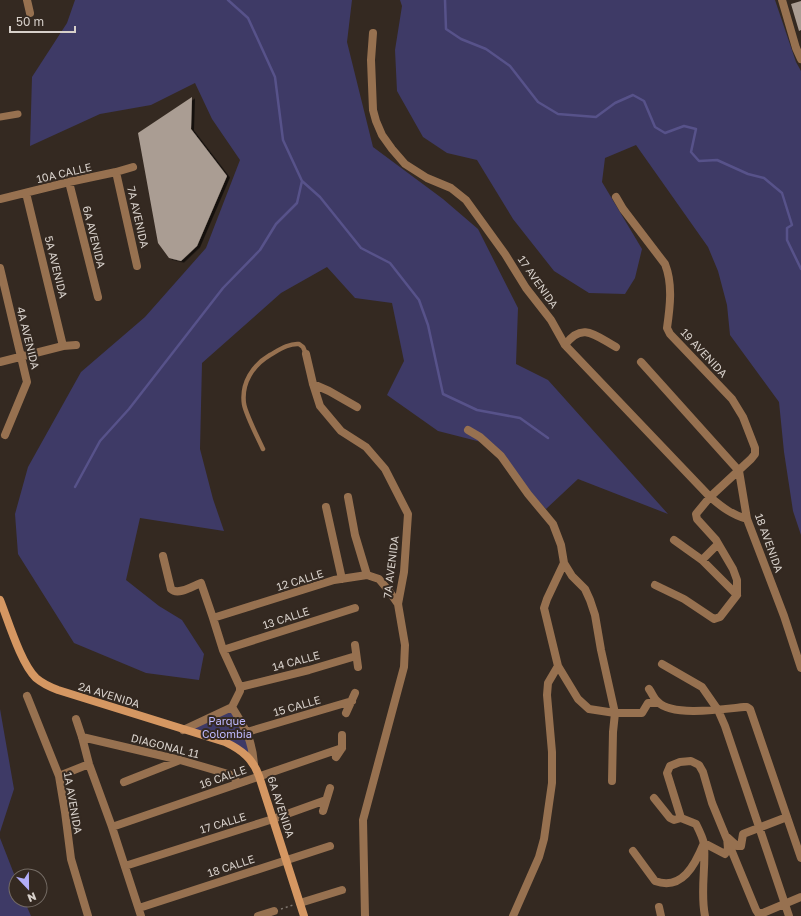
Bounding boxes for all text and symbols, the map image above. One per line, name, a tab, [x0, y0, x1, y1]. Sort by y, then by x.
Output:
scale bar	[10, 8, 75, 34]
text: 50 m	[16, 14, 44, 29]
street label: 10A CALLE	[35, 160, 93, 185]
street label: 7A AVENIDA	[125, 185, 152, 250]
street label: 6A AVENIDA	[80, 204, 109, 270]
street label: 5A AVENIDA	[42, 234, 71, 300]
street label: 17 AVENIDA	[516, 253, 562, 311]
street label: 4A AVENIDA	[14, 305, 43, 371]
street label: 19 AVENIDA	[679, 326, 731, 380]
street label: 18 AVENIDA	[753, 512, 786, 575]
street label: 7A AVENIDA	[380, 534, 401, 599]
street label: 12 CALLE	[275, 566, 325, 593]
street label: 13 CALLE	[261, 604, 311, 631]
street label: 14 CALLE	[271, 648, 321, 673]
street label: 2A AVENIDA	[77, 679, 142, 710]
street label: 15 CALLE	[272, 693, 322, 718]
park label: Parque Colombia	[202, 714, 252, 740]
street label: DIAGONAL 11	[130, 731, 200, 760]
street label: 16 CALLE	[198, 762, 248, 791]
street label: 1A AVENIDA	[62, 771, 85, 835]
street label: 6A AVENIDA	[265, 774, 298, 840]
street label: 17 CALLE	[198, 809, 248, 836]
street label: 18 CALLE	[206, 852, 256, 879]
north arrow	[8, 868, 48, 908]
text: N	[26, 890, 38, 905]

